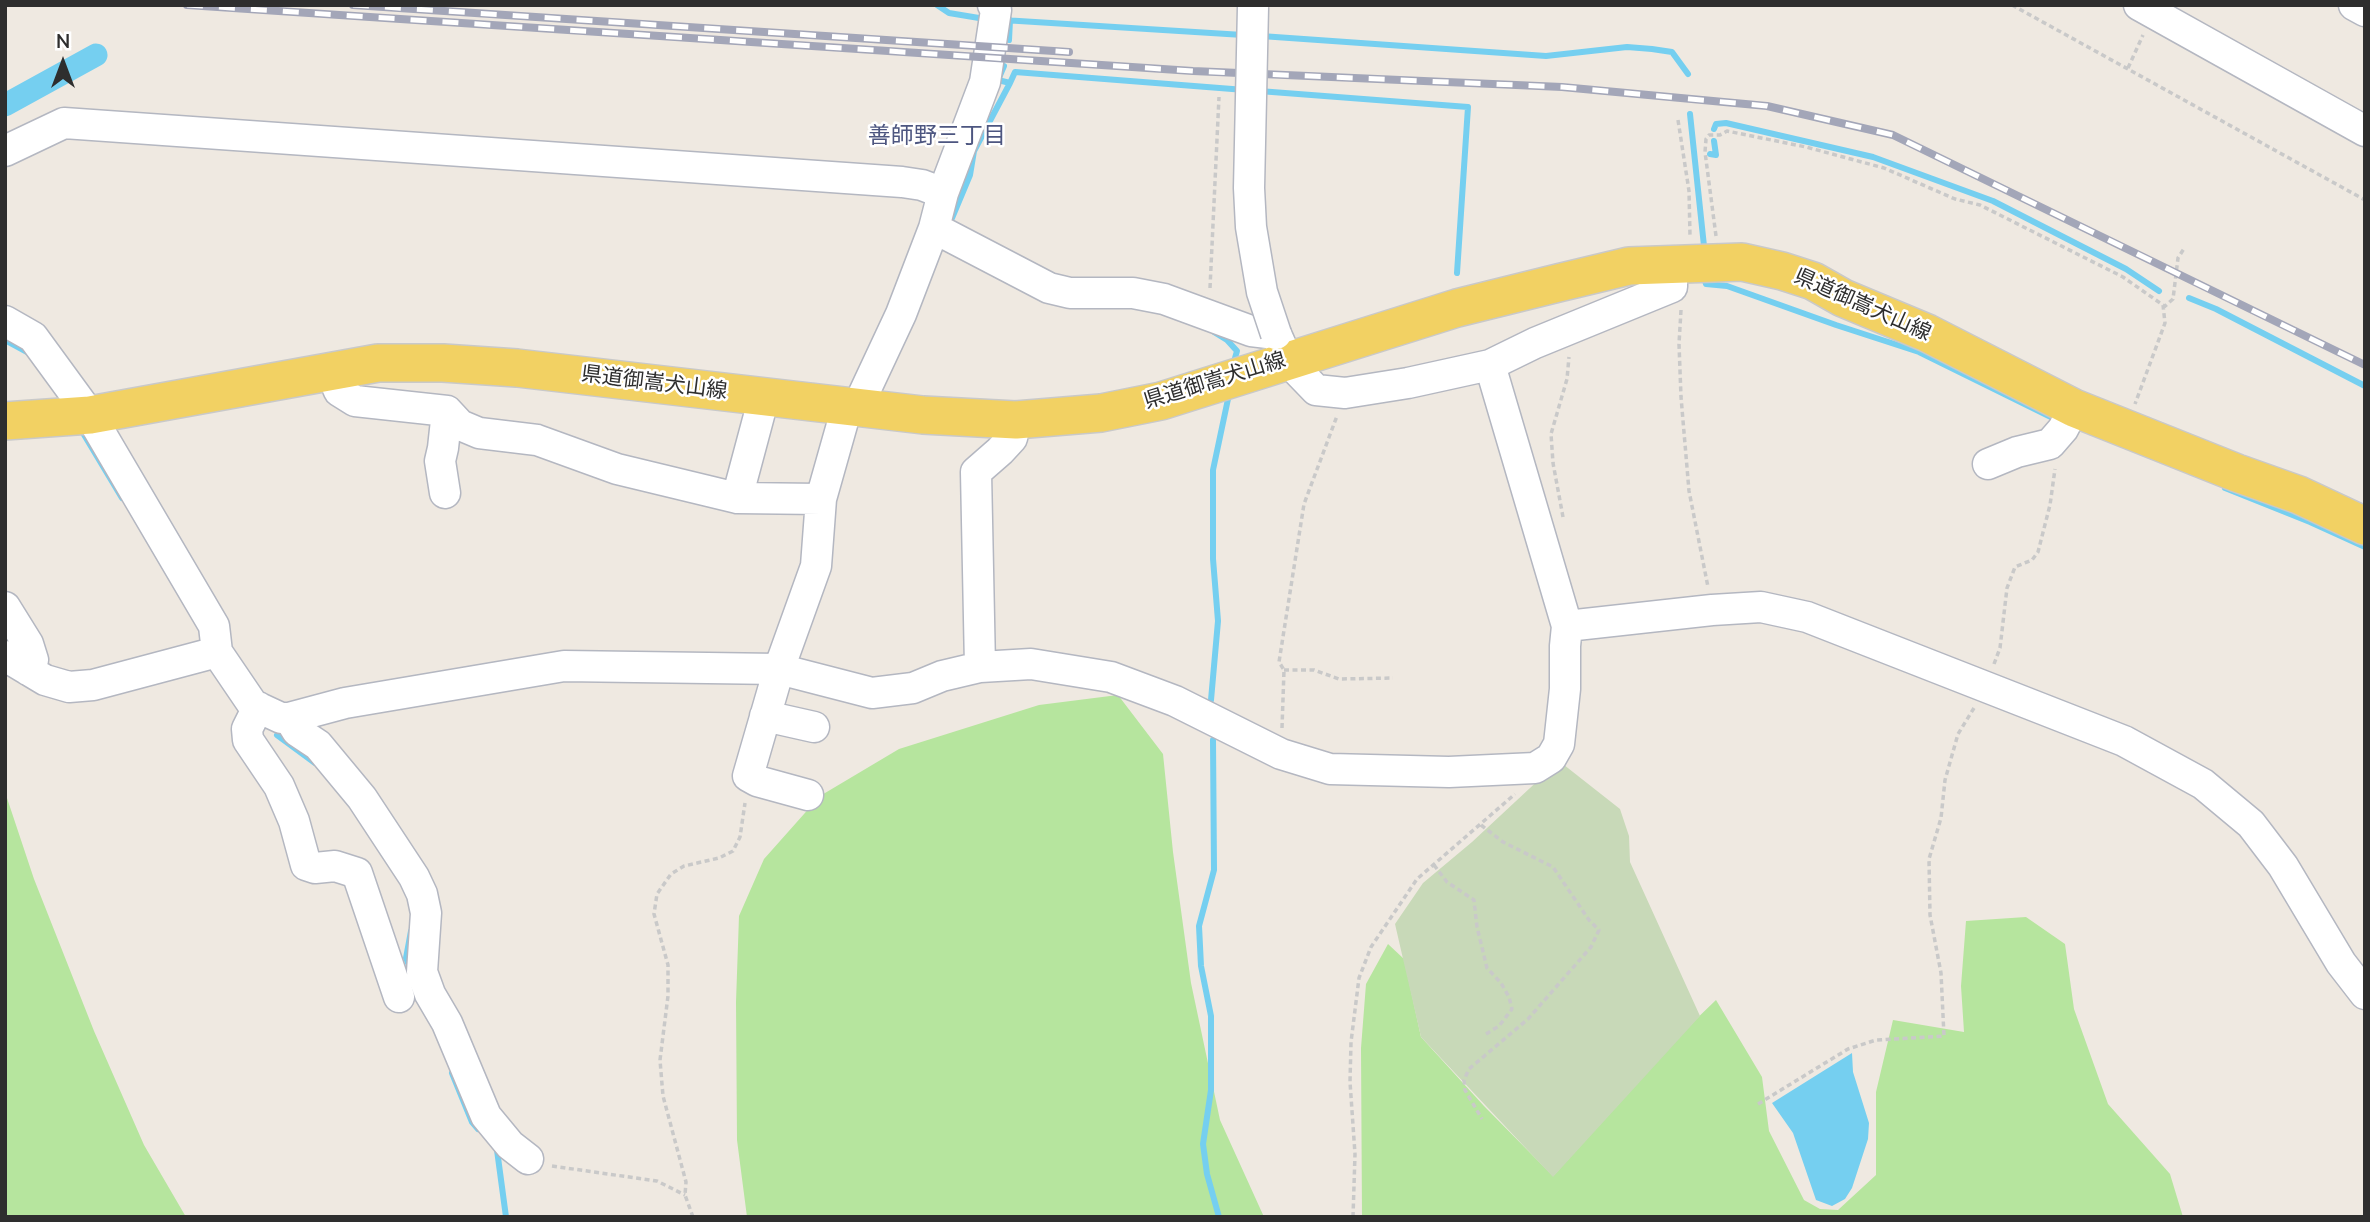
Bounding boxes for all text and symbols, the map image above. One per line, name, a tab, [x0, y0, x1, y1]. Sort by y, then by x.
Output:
north arrow	[28, 28, 98, 98]
text: N	[56, 29, 70, 55]
district label: 善師野三丁目	[868, 123, 1006, 151]
street label: 県道御嵩犬山線	[1790, 265, 1934, 347]
street label: 県道御嵩犬山線	[1141, 348, 1289, 416]
street label: 県道御嵩犬山線	[580, 363, 728, 405]

